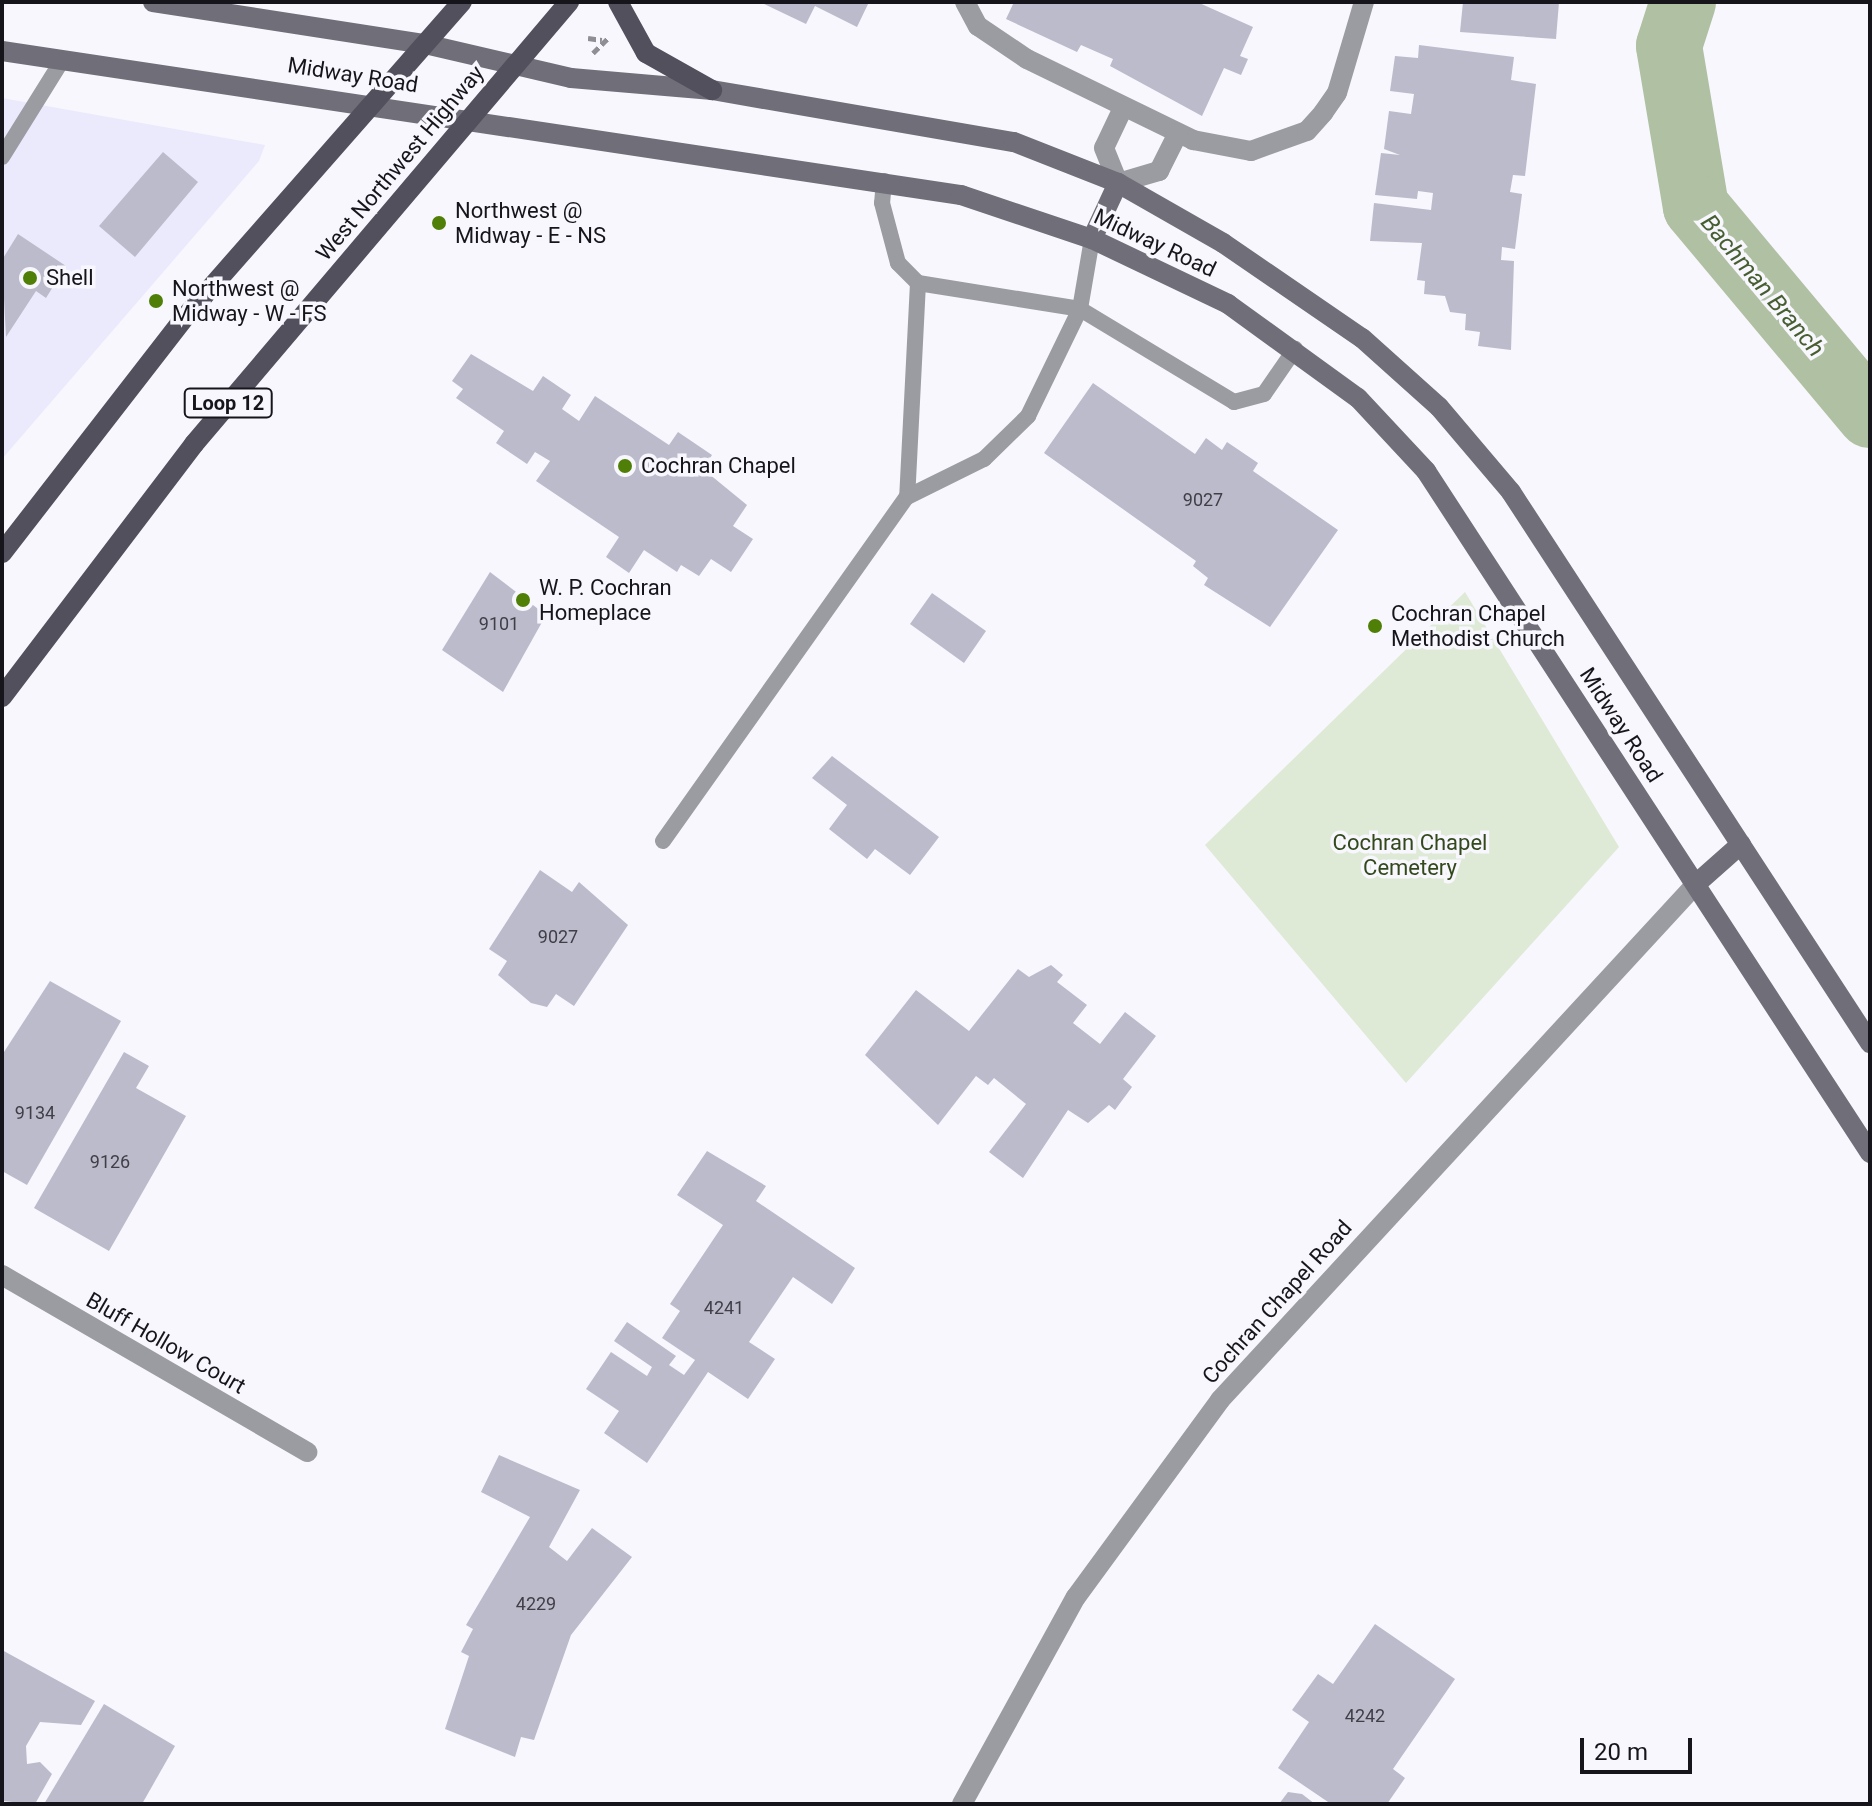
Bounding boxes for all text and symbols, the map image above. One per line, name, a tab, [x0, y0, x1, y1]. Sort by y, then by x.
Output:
street label: Midway Road	[286, 52, 420, 98]
street label: West Northwest Highway	[311, 60, 489, 266]
place label: Northwest @ Midway - E - NS	[455, 197, 606, 248]
street label: Midway Road	[1090, 203, 1220, 283]
water label: Bachman Branch	[1694, 209, 1830, 363]
marker: Northwest @ Midway - E - NS	[430, 214, 448, 232]
place label: Shell	[46, 265, 94, 291]
marker: Shell	[21, 269, 39, 287]
place label: Northwest @ Midway - W - FS	[172, 275, 326, 326]
marker: Northwest @ Midway - W - FS	[147, 292, 165, 310]
road number: Loop 12	[182, 387, 274, 419]
place label: Cochran Chapel	[641, 453, 796, 479]
marker: Cochran Chapel	[616, 457, 634, 475]
house number: 9027	[1183, 489, 1223, 511]
place label: W. P. Cochran Homeplace	[539, 574, 672, 626]
marker: W. P. Cochran Homeplace	[514, 591, 532, 609]
place label: Cochran Chapel Methodist Church	[1391, 600, 1565, 652]
house number: 9101	[479, 613, 519, 635]
marker: Cochran Chapel Methodist Church	[1366, 617, 1384, 635]
street label: Midway Road	[1574, 663, 1668, 787]
park label: Cochran Chapel Cemetery	[1333, 829, 1487, 880]
house number: 9027	[538, 926, 578, 948]
house number: 9134	[15, 1102, 55, 1124]
house number: 9126	[90, 1151, 130, 1173]
street label: Cochran Chapel Road	[1197, 1215, 1357, 1389]
street label: Bluff Hollow Court	[82, 1287, 250, 1399]
house number: 4241	[704, 1297, 744, 1319]
house number: 4229	[516, 1593, 556, 1615]
house number: 4242	[1345, 1705, 1385, 1727]
scale bar	[1584, 1722, 1696, 1772]
text: 20 m	[1594, 1738, 1648, 1766]

